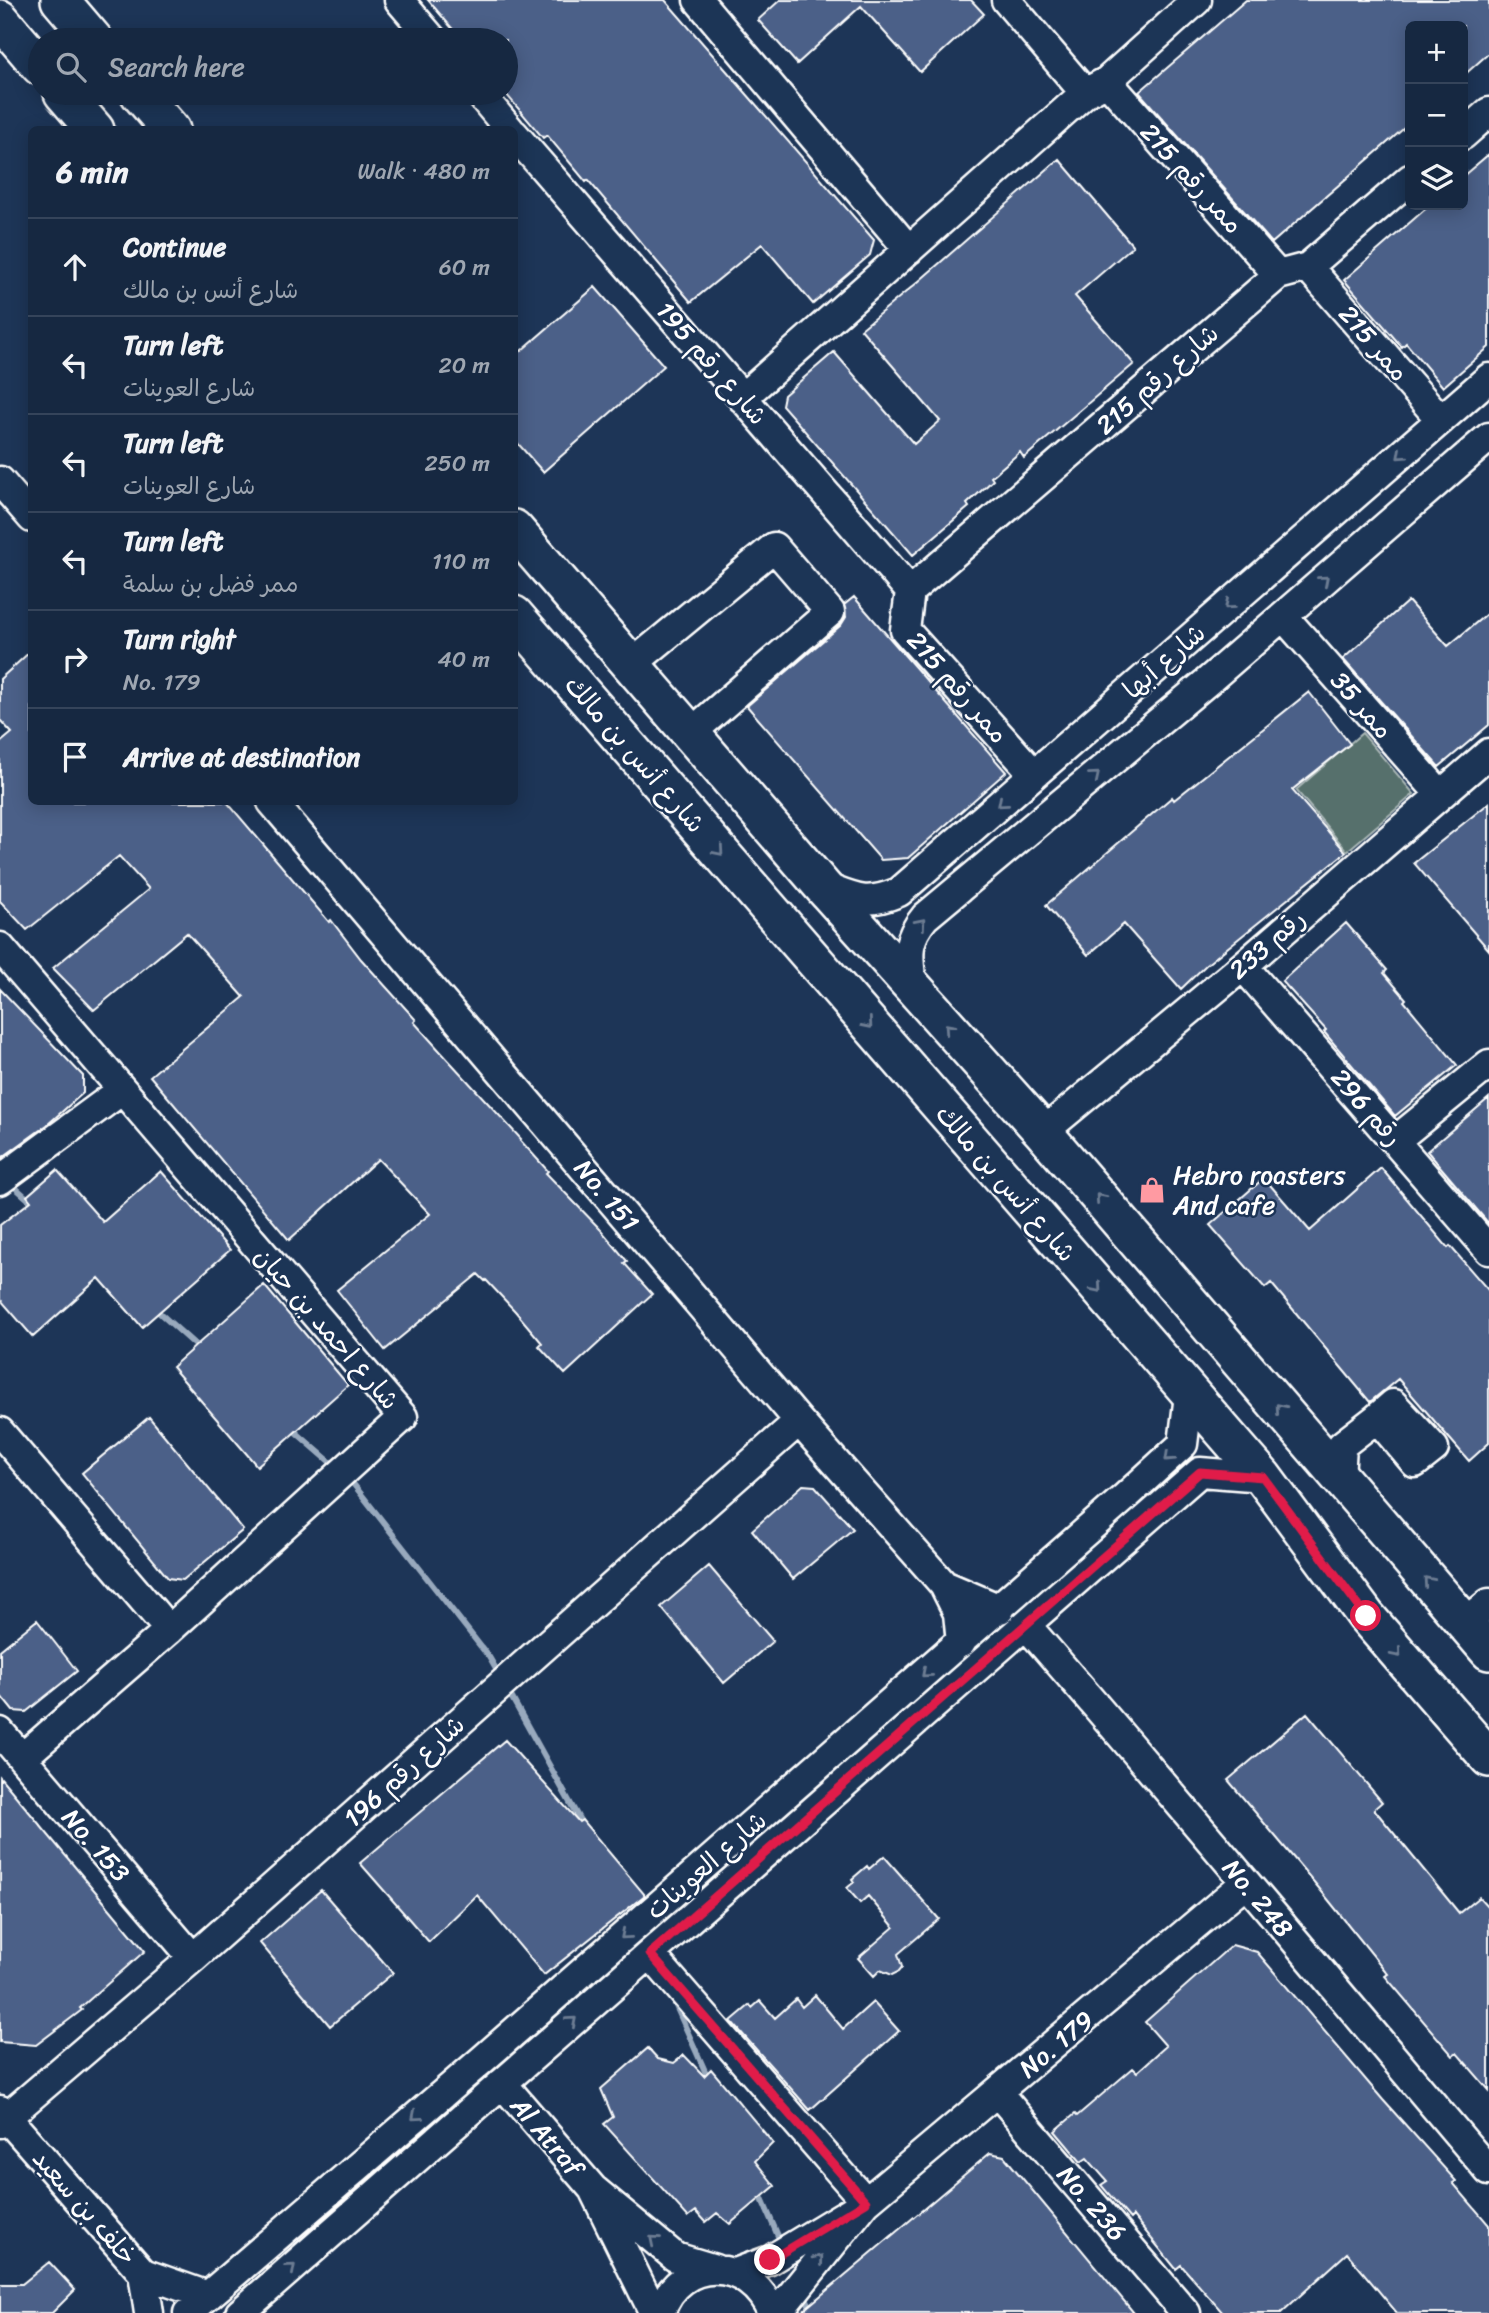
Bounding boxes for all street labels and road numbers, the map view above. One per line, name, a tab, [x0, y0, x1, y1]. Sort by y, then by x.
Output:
street label: ممر رقم 215	[1129, 111, 1255, 245]
street label: شارع رقم 195	[644, 290, 780, 436]
street label: ممر 215	[1327, 294, 1421, 392]
street label: شارع رقم 215	[1084, 312, 1230, 446]
street label: شارع أبها	[1112, 611, 1216, 711]
street label: ممر رقم 215	[895, 620, 1021, 754]
street label: ممر 35	[1319, 660, 1405, 750]
street label: شارع أنس بن مالك	[553, 664, 717, 844]
street label: رقم 233	[1218, 897, 1316, 991]
street label: رقم 296	[1319, 1057, 1415, 1157]
street label: شارع أنس بن مالك	[924, 1093, 1088, 1273]
street label: No. 151	[562, 1148, 652, 1242]
street label: شارع احمد بن حيان	[242, 1235, 412, 1421]
street label: شارع رقم 196	[332, 1703, 476, 1839]
street label: No. 153	[50, 1797, 142, 1893]
street label: شارع العوينات	[634, 1799, 778, 1931]
street label: No. 248	[1211, 1848, 1306, 1949]
street label: No. 179	[1008, 1998, 1104, 2090]
street label: Al Atraf	[498, 2084, 598, 2189]
street label: خلف بن سعيد	[21, 2138, 149, 2276]
street label: No. 236	[1045, 2154, 1139, 2252]

